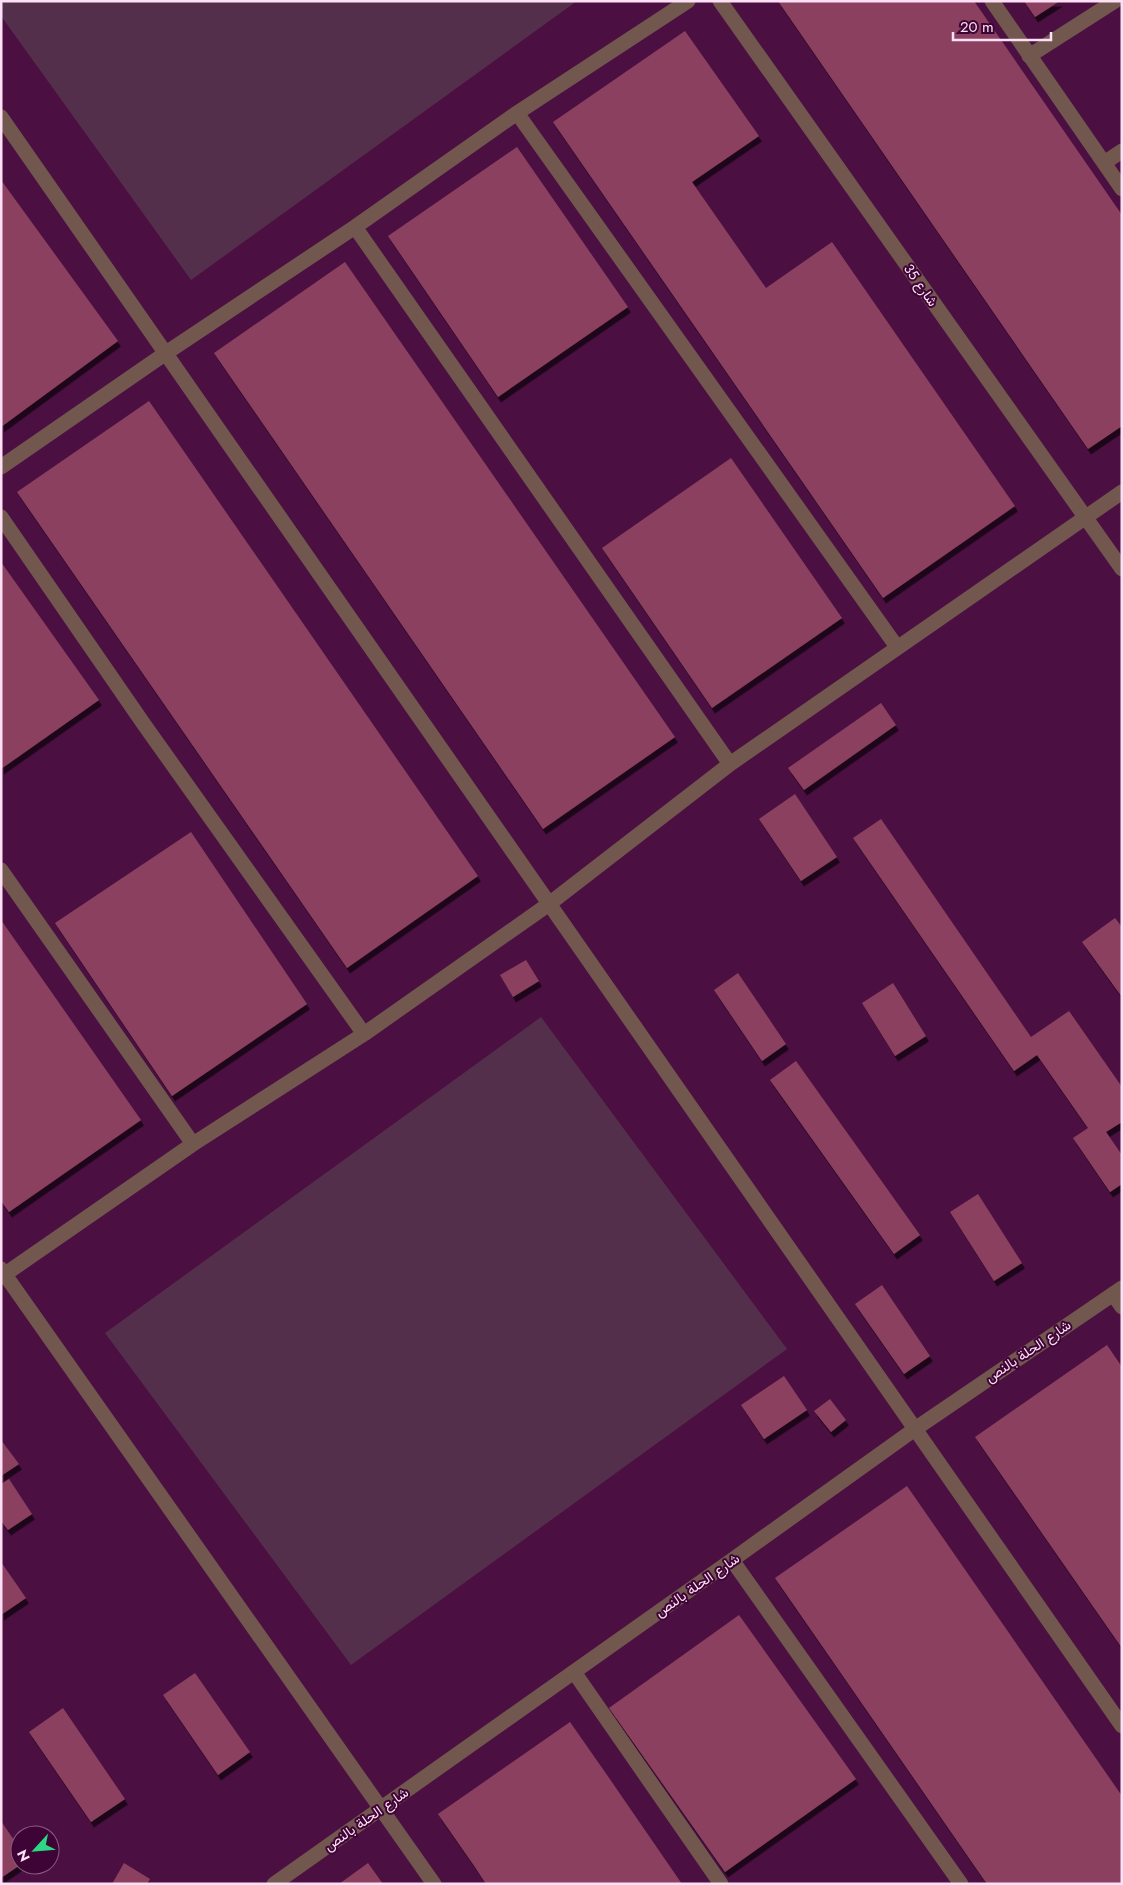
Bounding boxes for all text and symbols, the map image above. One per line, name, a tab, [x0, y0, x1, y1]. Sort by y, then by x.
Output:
scale bar	[953, 10, 1050, 42]
text: 20 m	[960, 16, 994, 38]
street label: شارع 35	[898, 260, 943, 311]
street label: شارع الحلة بالنص	[981, 1315, 1075, 1388]
street label: شارع الحلة بالنص	[651, 1548, 744, 1623]
street label: شارع الحلة بالنص	[320, 1782, 413, 1857]
north arrow	[10, 1825, 60, 1875]
text: N	[12, 1846, 35, 1865]

